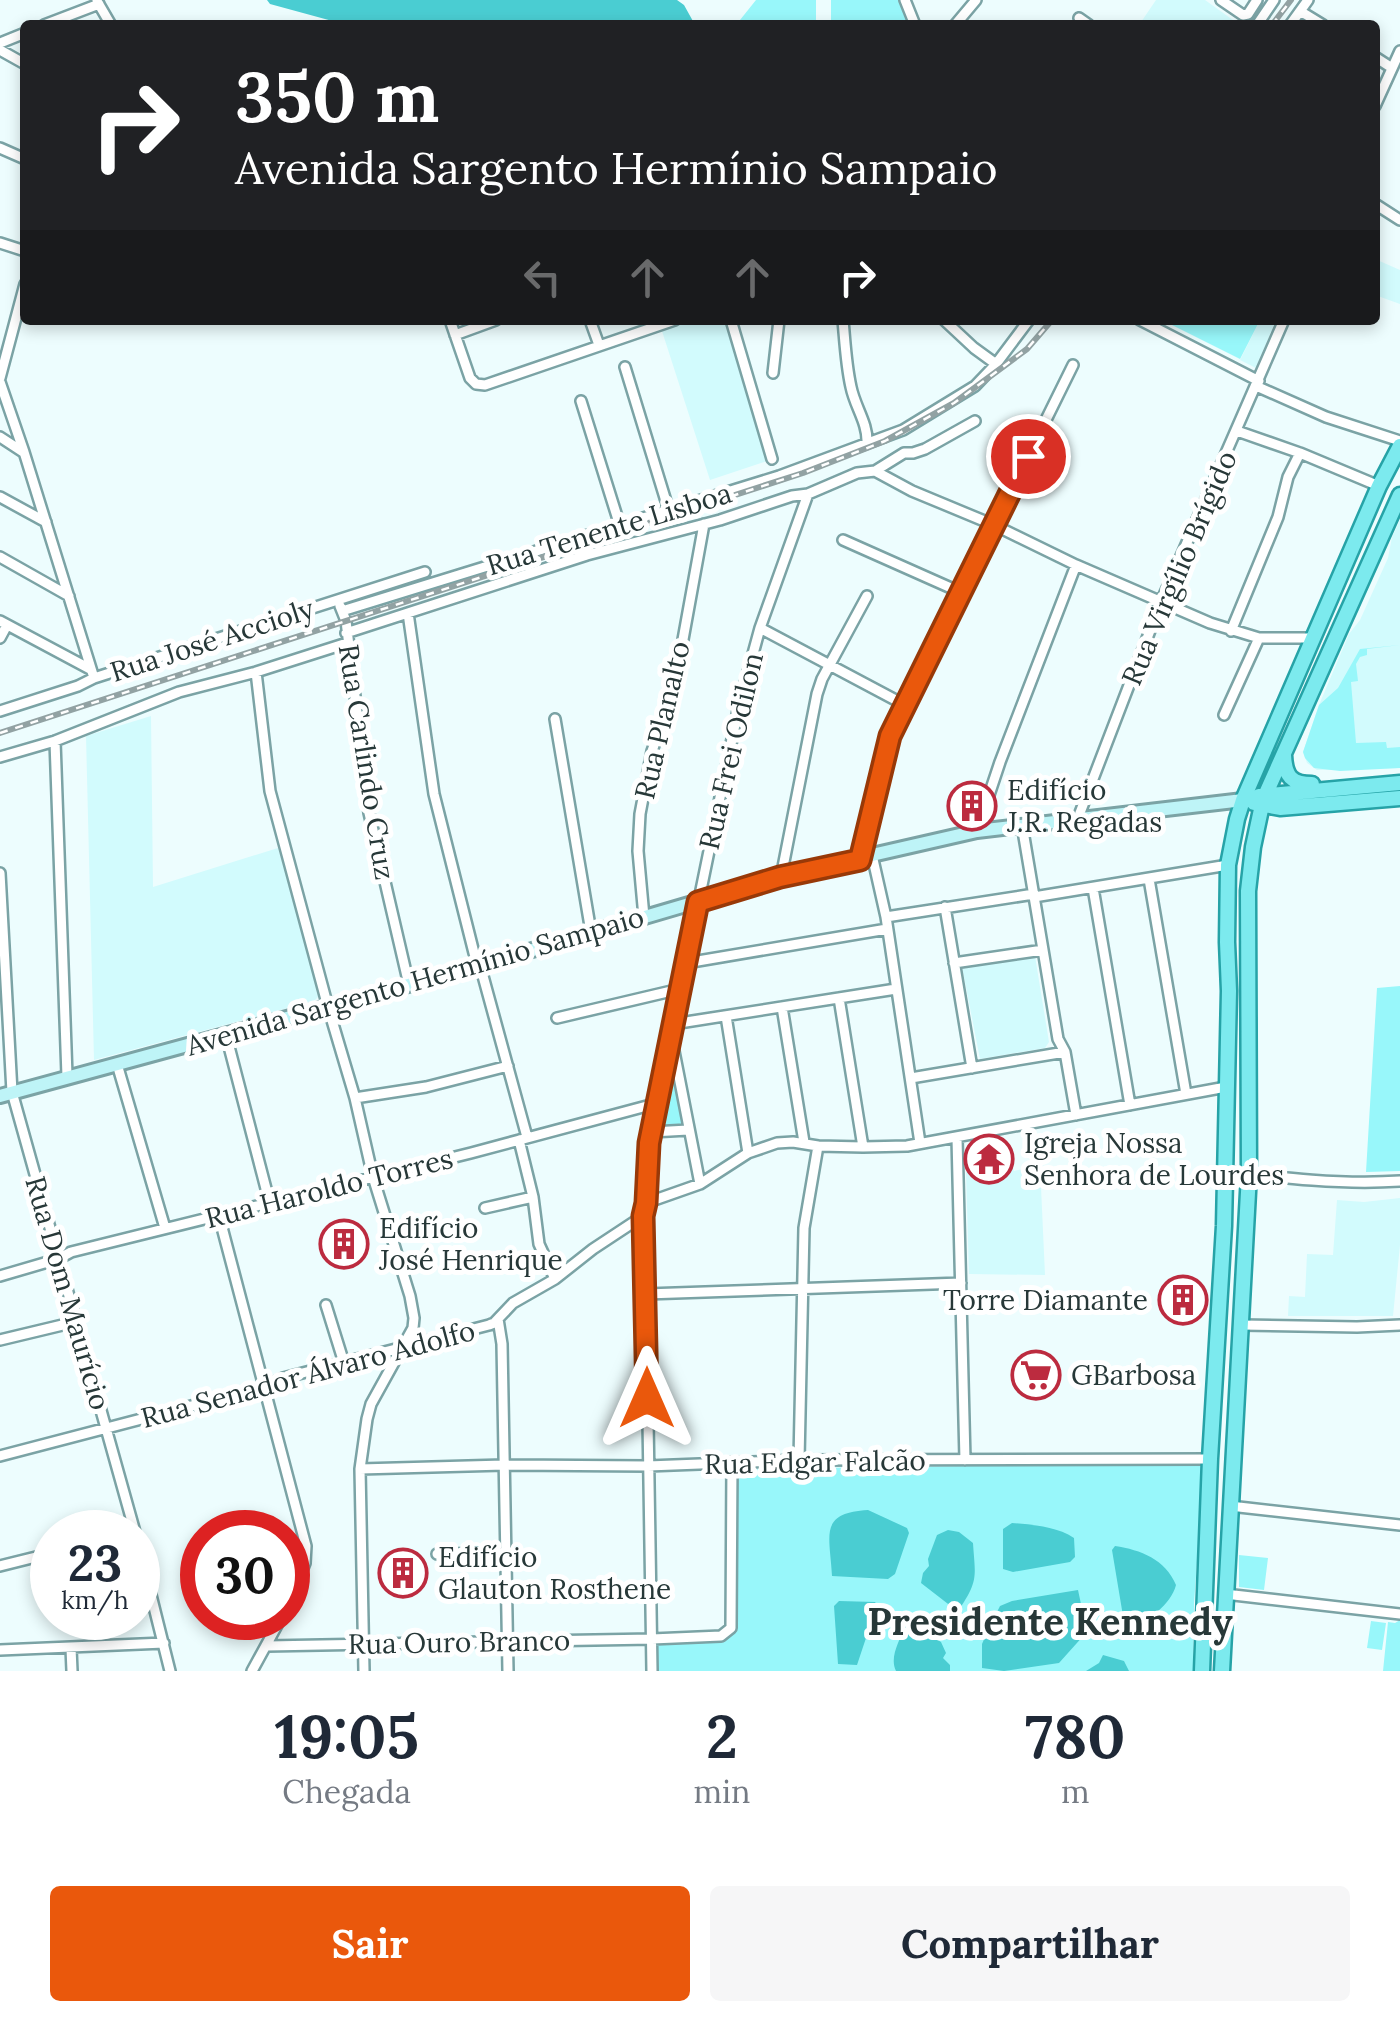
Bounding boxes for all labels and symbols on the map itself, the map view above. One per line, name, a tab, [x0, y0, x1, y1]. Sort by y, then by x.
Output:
pin	[986, 414, 1071, 499]
street label: Rua Virgílio Brígido	[1113, 445, 1245, 691]
street label: Rua Tenente Lisboa	[482, 475, 736, 583]
street label: Rua José Accioly	[106, 590, 319, 690]
street label: Rua Planalto	[626, 637, 698, 803]
street label: Rua Carlindo Cruz	[331, 642, 403, 882]
street label: Rua Frei Odilon	[691, 649, 771, 853]
place label: Edifício J.R. Regadas	[1006, 772, 1162, 840]
building icon: Edifício J.R. Regadas	[946, 780, 998, 832]
street label: Avenida Sargento Hermínio Sampaio	[181, 898, 648, 1064]
place label: Igreja Nossa Senhora de Lourdes	[1024, 1125, 1284, 1193]
temple icon: Igreja Nossa Senhora de Lourdes	[963, 1133, 1015, 1185]
street label: Rua Haroldo Torres	[202, 1140, 456, 1236]
street label: Rua Dom Maurício	[17, 1172, 119, 1414]
place label: Edifício José Henrique	[378, 1210, 563, 1278]
building icon: Edifício José Henrique	[318, 1218, 370, 1270]
building icon: Torre Diamante	[1157, 1274, 1209, 1326]
place label: Torre Diamante	[943, 1282, 1148, 1318]
street label: Rua Senador Álvaro Adolfo	[137, 1312, 479, 1436]
position arrow	[595, 1346, 699, 1450]
supermarket icon: GBarbosa	[1010, 1349, 1062, 1401]
place label: GBarbosa	[1071, 1357, 1196, 1393]
street label: Rua Edgar Falcão	[704, 1442, 926, 1482]
speed limit sign: 30	[180, 1510, 310, 1640]
place label: Edifício Glauton Rosthene	[438, 1539, 671, 1607]
building icon: Edifício Glauton Rosthene	[377, 1547, 429, 1599]
district label: Presidente Kennedy	[867, 1597, 1233, 1646]
street label: Rua Ouro Branco	[347, 1622, 571, 1662]

